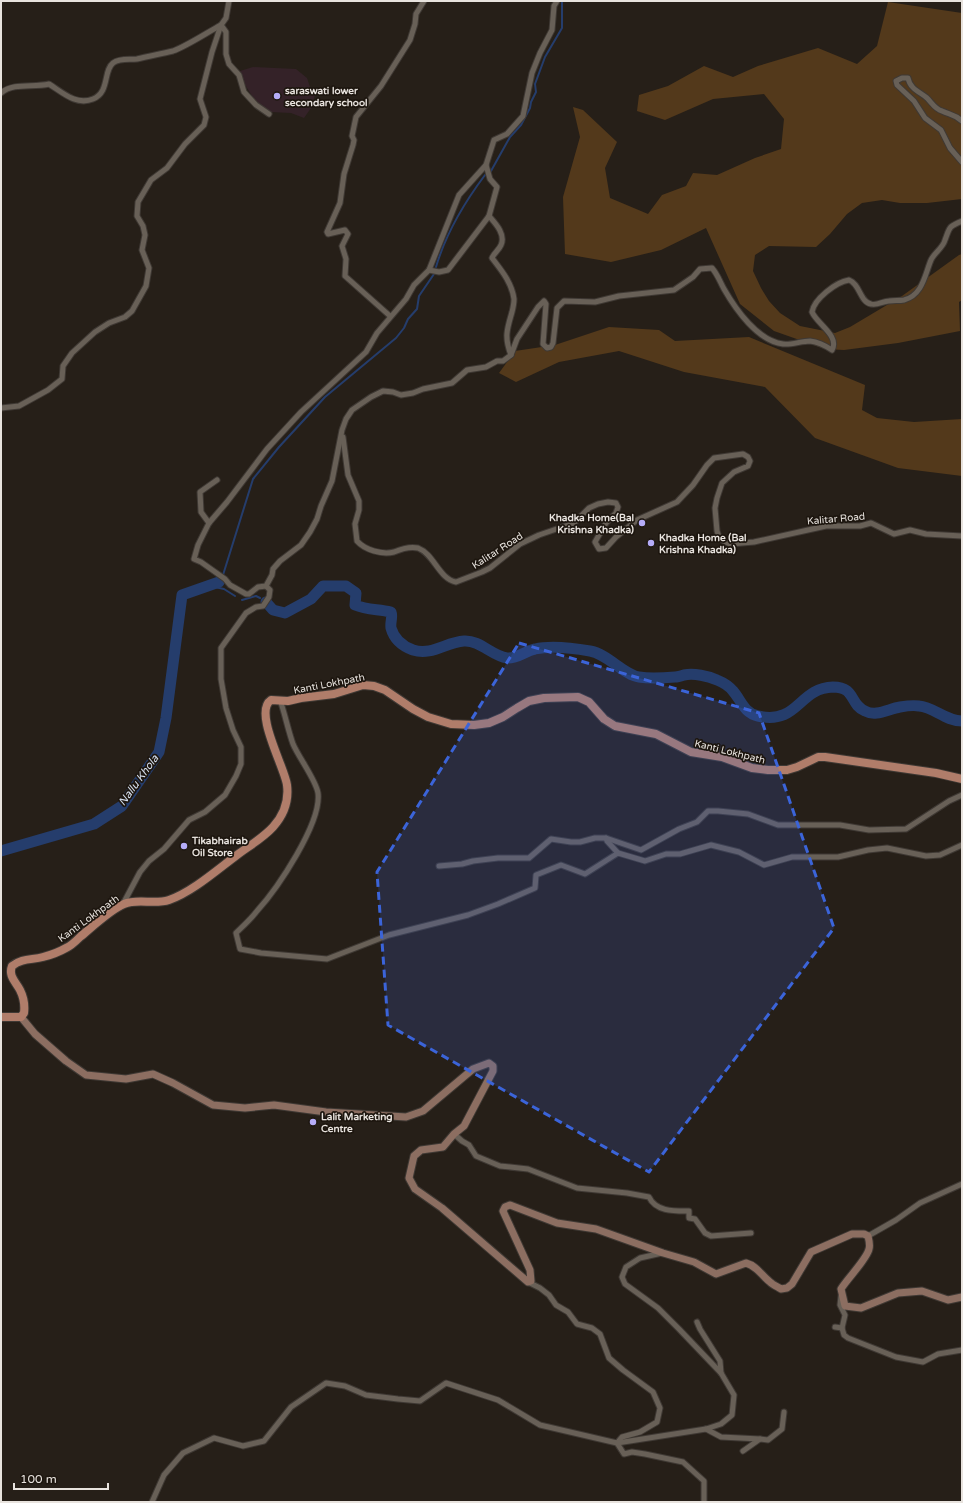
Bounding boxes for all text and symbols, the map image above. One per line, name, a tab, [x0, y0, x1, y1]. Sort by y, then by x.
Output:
place label: saraswati lower secondary school	[285, 85, 368, 109]
marker: saraswati lower secondary school	[272, 91, 282, 101]
street label: Kalitar Road	[807, 510, 866, 528]
place label: Khadka Home(Bal Krishna Khadka)	[549, 512, 634, 536]
marker: Khadka Home(Bal Krishna Khadka)	[637, 518, 647, 528]
street label: Kalitar Road	[470, 530, 525, 572]
place label: Khadka Home (Bal Krishna Khadka)	[659, 532, 747, 556]
marker: Khadka Home (Bal Krishna Khadka)	[646, 538, 656, 548]
street label: Kanti Lokhpath	[293, 671, 366, 697]
street label: Kanti Lokhpath	[693, 737, 766, 767]
water label: Nallu Khola	[116, 752, 162, 808]
place label: Tikabhairab Oil Store	[191, 835, 248, 859]
marker: Tikabhairab Oil Store	[179, 841, 189, 851]
street label: Kanti Lokhpath	[56, 893, 121, 945]
place label: Lalit Marketing Centre	[321, 1111, 393, 1135]
marker: Lalit Marketing Centre	[308, 1117, 318, 1127]
scale bar	[14, 1465, 108, 1491]
text: 100 m	[20, 1472, 57, 1486]

